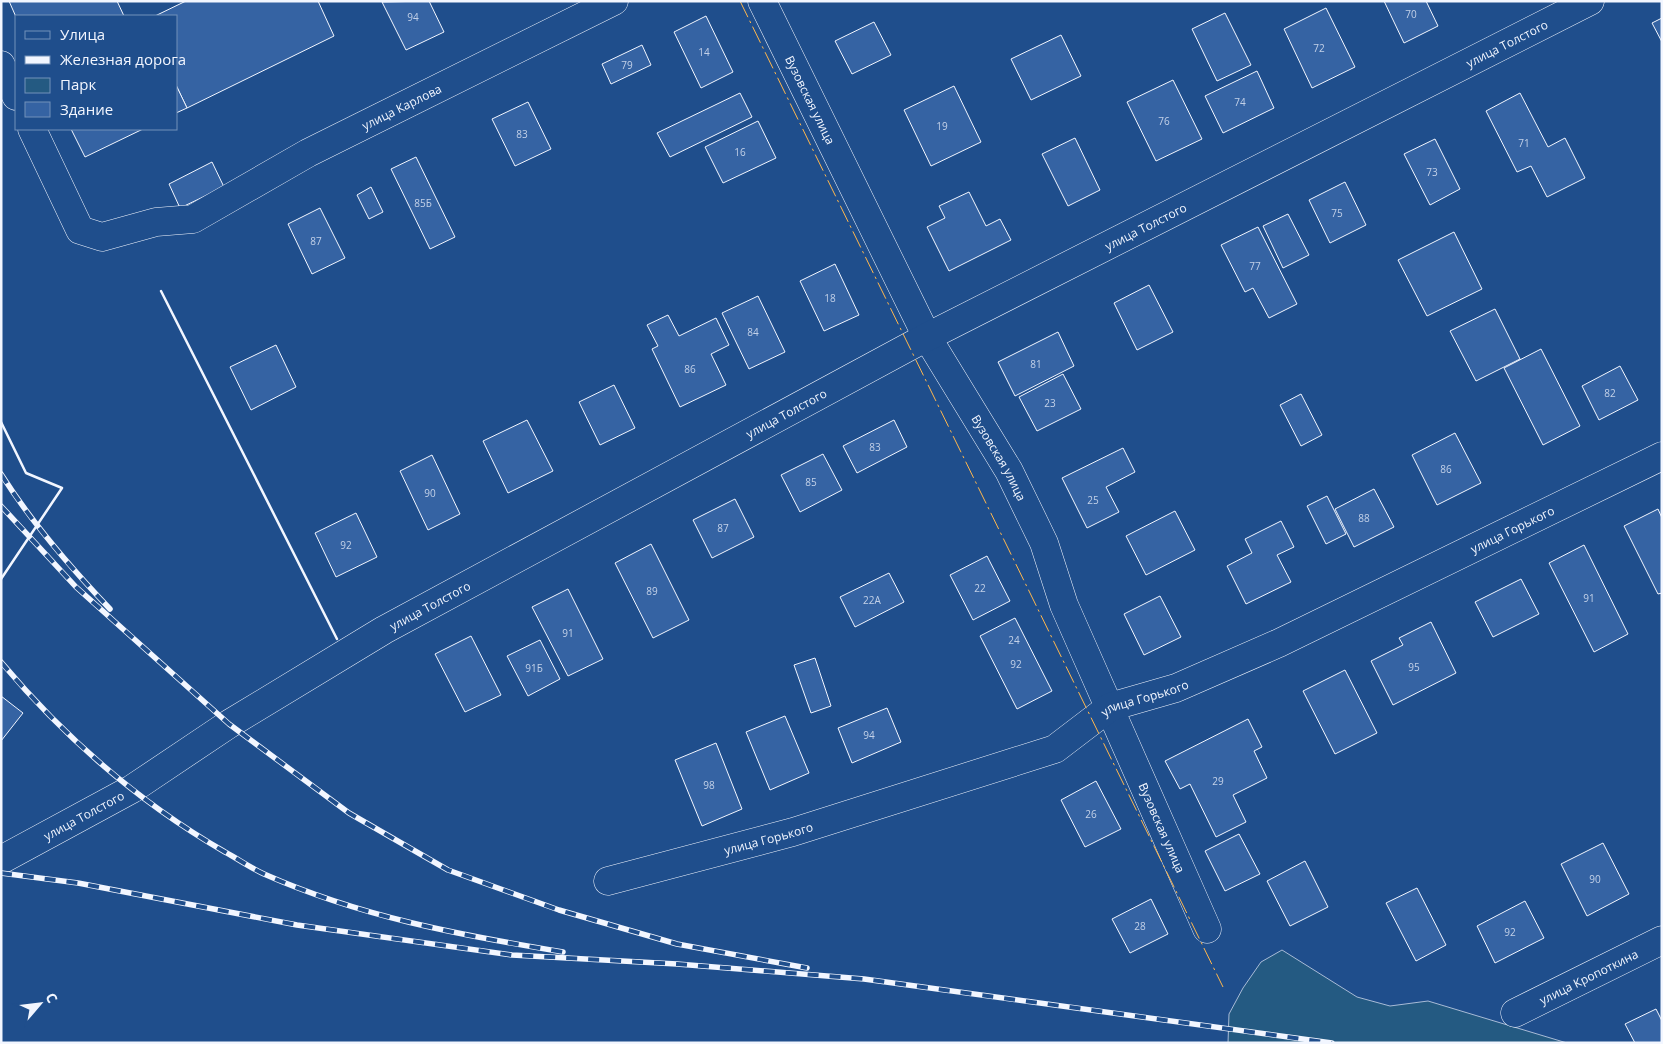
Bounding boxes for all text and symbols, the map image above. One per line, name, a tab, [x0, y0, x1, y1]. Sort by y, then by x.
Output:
house number: 70	[1405, 7, 1417, 21]
house number: 94	[407, 10, 419, 24]
legend	[15, 15, 178, 130]
street label: улица Толстого	[1463, 15, 1551, 71]
text: Улица	[60, 24, 105, 44]
house number: 72	[1313, 41, 1325, 55]
house number: 14	[698, 45, 710, 59]
text: Железная дорога	[60, 49, 186, 69]
street label: Вузовская улица	[782, 53, 839, 147]
house number: 79	[621, 58, 633, 72]
text: Парк	[60, 74, 96, 94]
street label: улица Карлова	[359, 80, 444, 134]
house number: 74	[1234, 95, 1246, 109]
text: Здание	[60, 99, 113, 119]
house number: 76	[1158, 114, 1170, 128]
house number: 19	[936, 119, 948, 133]
house number: 83	[516, 127, 528, 141]
house number: 71	[1518, 136, 1530, 150]
house number: 16	[734, 145, 746, 159]
house number: 73	[1426, 165, 1438, 179]
house number: 85Б	[414, 196, 432, 210]
street label: улица Толстого	[1102, 198, 1189, 254]
house number: 75	[1331, 206, 1343, 220]
house number: 87	[310, 234, 322, 248]
house number: 77	[1249, 259, 1261, 273]
house number: 18	[824, 291, 836, 305]
house number: 84	[747, 325, 759, 339]
house number: 81	[1030, 357, 1042, 371]
house number: 86	[684, 362, 696, 376]
street label: улица Толстого	[743, 384, 830, 442]
house number: 82	[1604, 386, 1616, 400]
house number: 23	[1044, 396, 1056, 410]
street label: Вузовская улица	[968, 411, 1031, 503]
house number: 83	[869, 440, 881, 454]
house number: 86	[1440, 462, 1452, 476]
house number: 85	[805, 475, 817, 489]
house number: 90	[424, 486, 436, 500]
house number: 25	[1087, 493, 1099, 507]
street label: улица Горького	[1467, 501, 1557, 557]
house number: 88	[1358, 511, 1370, 525]
house number: 87	[717, 521, 729, 535]
house number: 92	[340, 538, 352, 552]
street label: улица Толстого	[386, 577, 473, 634]
house number: 22	[974, 581, 986, 595]
house number: 89	[646, 584, 658, 598]
house number: 91	[1583, 591, 1595, 605]
house number: 22А	[863, 593, 882, 607]
house number: 91	[562, 626, 574, 640]
house number: 24	[1008, 633, 1020, 647]
house number: 92	[1010, 657, 1022, 671]
house number: 95	[1408, 660, 1420, 674]
house number: 91Б	[525, 661, 543, 675]
street label: улица Горького	[1097, 675, 1191, 720]
house number: 94	[863, 728, 875, 742]
house number: 29	[1212, 774, 1224, 788]
house number: 98	[703, 778, 715, 792]
street label: Вузовская улица	[1135, 780, 1190, 875]
street label: улица Толстого	[40, 786, 127, 844]
house number: 26	[1085, 807, 1097, 821]
street label: улица Горького	[722, 818, 815, 858]
house number: 90	[1589, 872, 1601, 886]
house number: 28	[1134, 919, 1146, 933]
house number: 92	[1504, 925, 1516, 939]
street label: улица Кропоткина	[1536, 945, 1641, 1008]
north arrow	[15, 979, 65, 1029]
text: С	[41, 989, 62, 1006]

